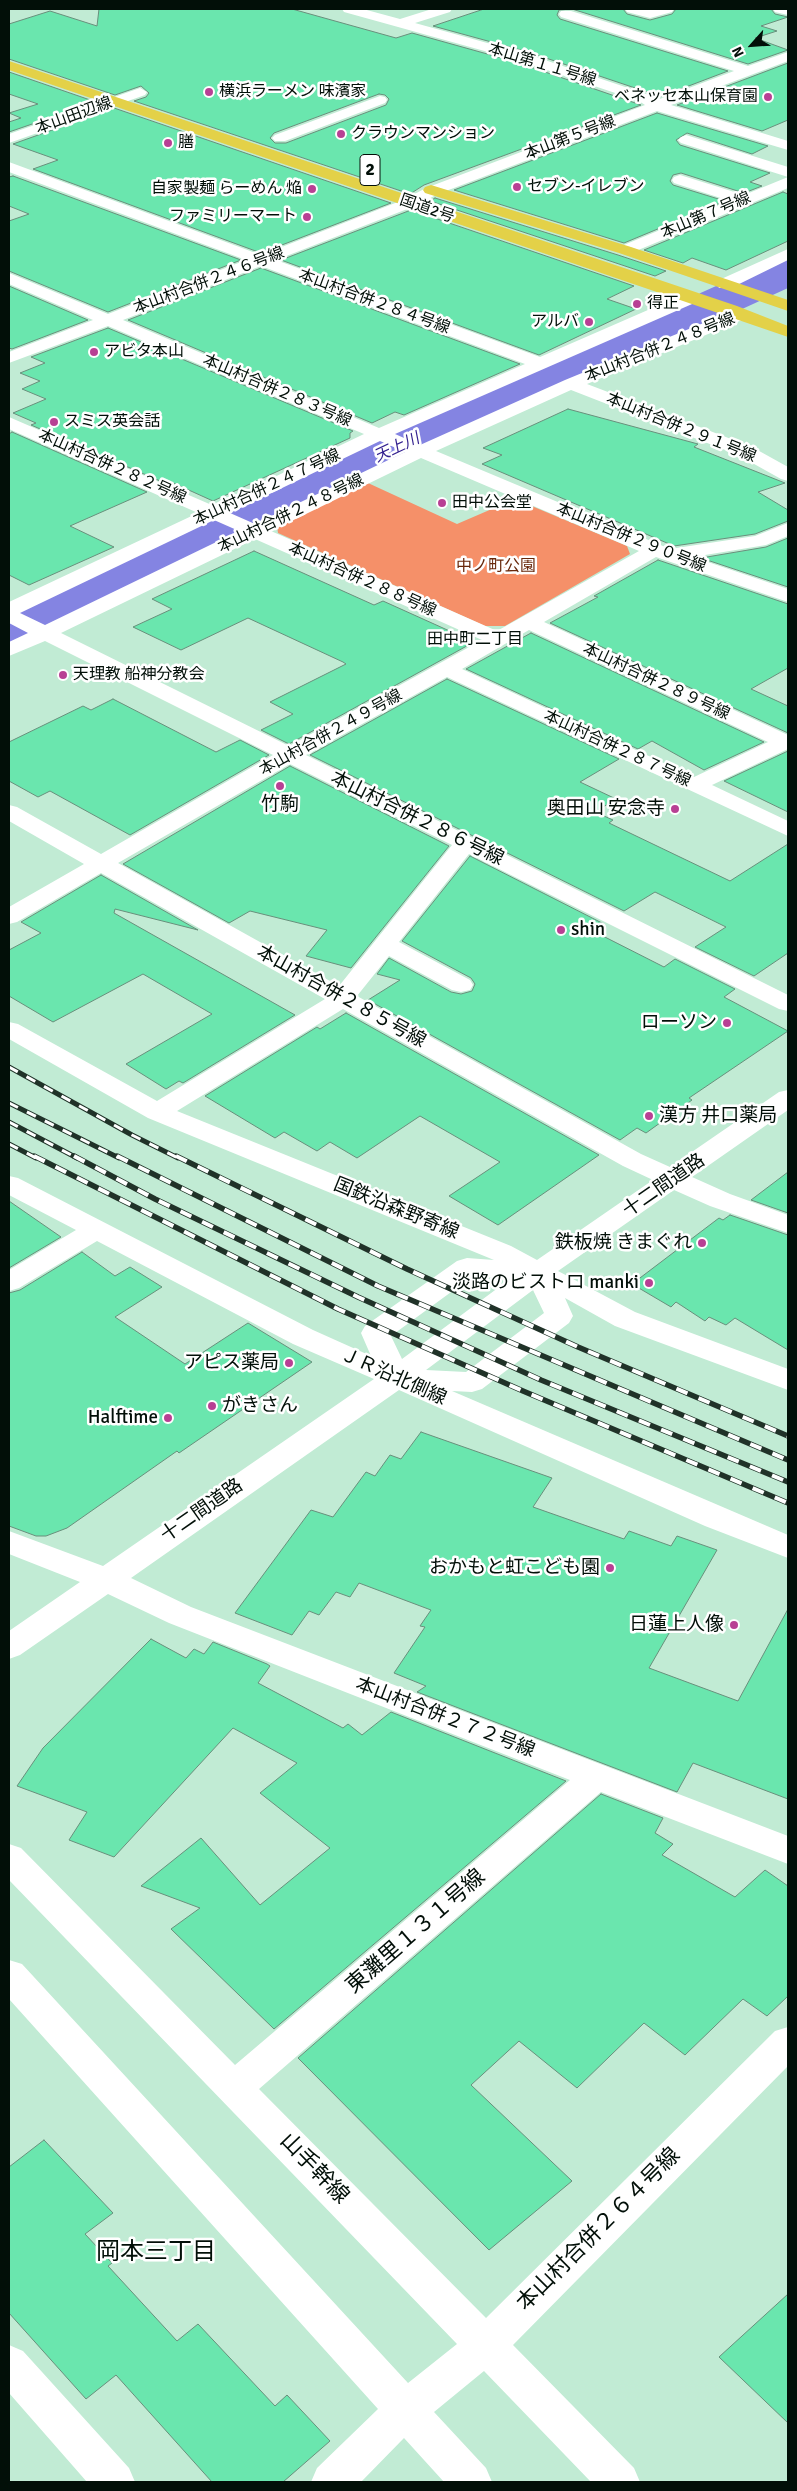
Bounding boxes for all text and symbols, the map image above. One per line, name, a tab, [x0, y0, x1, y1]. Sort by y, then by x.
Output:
north arrow	[727, 20, 777, 70]
street label: 本山第１１号線	[486, 39, 598, 91]
text: N	[728, 44, 748, 60]
place label: 横浜ラーメン 味濱家	[219, 82, 367, 102]
marker: 横浜ラーメン 味濱家	[203, 86, 215, 98]
place label: ベネッセ本山保育園	[614, 87, 758, 107]
marker: ベネッセ本山保育園	[762, 91, 774, 103]
street label: 本山田辺線	[33, 93, 115, 139]
street label: 本山第５号線	[522, 112, 618, 164]
place label: クラウンマンション	[351, 124, 495, 144]
marker: クラウンマンション	[335, 128, 347, 140]
place label: 膳	[178, 133, 194, 153]
marker: 膳	[162, 137, 174, 149]
road number: 2	[360, 154, 380, 186]
place label: セブン-イレブン	[527, 177, 645, 197]
place label: 自家製麺 らーめん 焔	[151, 179, 302, 199]
marker: セブン-イレブン	[511, 181, 523, 193]
marker: 自家製麺 らーめん 焔	[306, 183, 318, 195]
street label: 本山第７号線	[658, 188, 754, 244]
street label: 国道2号	[397, 191, 457, 227]
place label: ファミリーマート	[169, 207, 297, 227]
marker: ファミリーマート	[301, 211, 313, 223]
street label: 本山村合併２４６号線	[131, 243, 287, 319]
street label: 本山村合併２８４号線	[296, 266, 452, 338]
place label: 得正	[647, 294, 679, 314]
marker: 得正	[631, 298, 643, 310]
street label: 本山村合併２４８号線	[582, 309, 738, 387]
place label: アルバ	[531, 312, 579, 332]
marker: アルバ	[583, 316, 595, 328]
place label: アビタ本山	[104, 342, 184, 362]
marker: アビタ本山	[88, 346, 100, 358]
street label: 本山村合併２８３号線	[200, 351, 354, 431]
street label: 本山村合併２９１号線	[603, 389, 759, 467]
place label: スミス英会話	[64, 412, 160, 432]
marker: スミス英会話	[48, 416, 60, 428]
street label: 本山村合併２８２号線	[35, 426, 189, 508]
water label: 天上川	[371, 429, 423, 467]
street label: 本山村合併２４７号線	[190, 445, 344, 531]
street label: 本山村合併２４８号線	[215, 470, 367, 558]
place label: 田中公会堂	[452, 493, 532, 513]
marker: 田中公会堂	[436, 497, 448, 509]
street label: 本山村合併２９０号線	[553, 499, 709, 577]
street label: 本山村合併２８８号線	[285, 539, 439, 621]
park label: 中ノ町公園	[456, 557, 536, 577]
district label: 田中町二丁目	[427, 630, 523, 650]
street label: 本山村合併２８９号線	[579, 639, 733, 725]
place label: 天理教 船神分教会	[73, 665, 205, 685]
marker: 天理教 船神分教会	[57, 669, 69, 681]
street label: 本山村合併２４９号線	[256, 686, 406, 780]
street label: 本山村合併２８７号線	[540, 706, 694, 792]
street label: 本山村合併２８６号線	[327, 767, 507, 871]
marker: 竹駒	[274, 780, 286, 792]
place label: 竹駒	[261, 794, 299, 816]
place label: 奥田山 安念寺	[547, 798, 665, 820]
marker: 奥田山 安念寺	[669, 803, 681, 815]
place label: shin	[571, 919, 605, 941]
marker: shin	[555, 924, 567, 936]
street label: 本山村合併２８５号線	[252, 941, 430, 1053]
place label: ローソン	[641, 1012, 717, 1034]
marker: ローソン	[721, 1017, 733, 1029]
place label: 漢方 井口薬局	[659, 1105, 777, 1127]
marker: 漢方 井口薬局	[643, 1110, 655, 1122]
street label: 十二間道路	[619, 1149, 709, 1223]
street label: 国鉄沿森野寄線	[330, 1174, 462, 1244]
place label: 鉄板焼 きまぐれ	[555, 1232, 692, 1254]
marker: 鉄板焼 きまぐれ	[696, 1237, 708, 1249]
place label: 淡路のビストロ manki	[452, 1272, 639, 1294]
marker: 淡路のビストロ manki	[643, 1277, 655, 1289]
street label: ＪＲ沿北側線	[336, 1343, 450, 1411]
place label: アピス薬局	[184, 1352, 279, 1374]
marker: アピス薬局	[283, 1357, 295, 1369]
place label: がきさん	[222, 1395, 298, 1417]
marker: がきさん	[206, 1400, 218, 1412]
place label: Halftime	[88, 1407, 158, 1429]
marker: Halftime	[162, 1412, 174, 1424]
street label: 十二間道路	[157, 1474, 247, 1548]
place label: おかもと虹こども園	[429, 1557, 600, 1579]
marker: おかもと虹こども園	[604, 1562, 616, 1574]
place label: 日蓮上人像	[629, 1614, 724, 1636]
marker: 日蓮上人像	[728, 1619, 740, 1631]
street label: 本山村合併２７２号線	[352, 1673, 538, 1763]
street label: 東灘里１３１号線	[341, 1864, 491, 2000]
street label: 山手幹線	[274, 2128, 354, 2210]
street label: 本山村合併２６４号線	[512, 2143, 686, 2317]
district label: 岡本三丁目	[96, 2239, 216, 2267]

